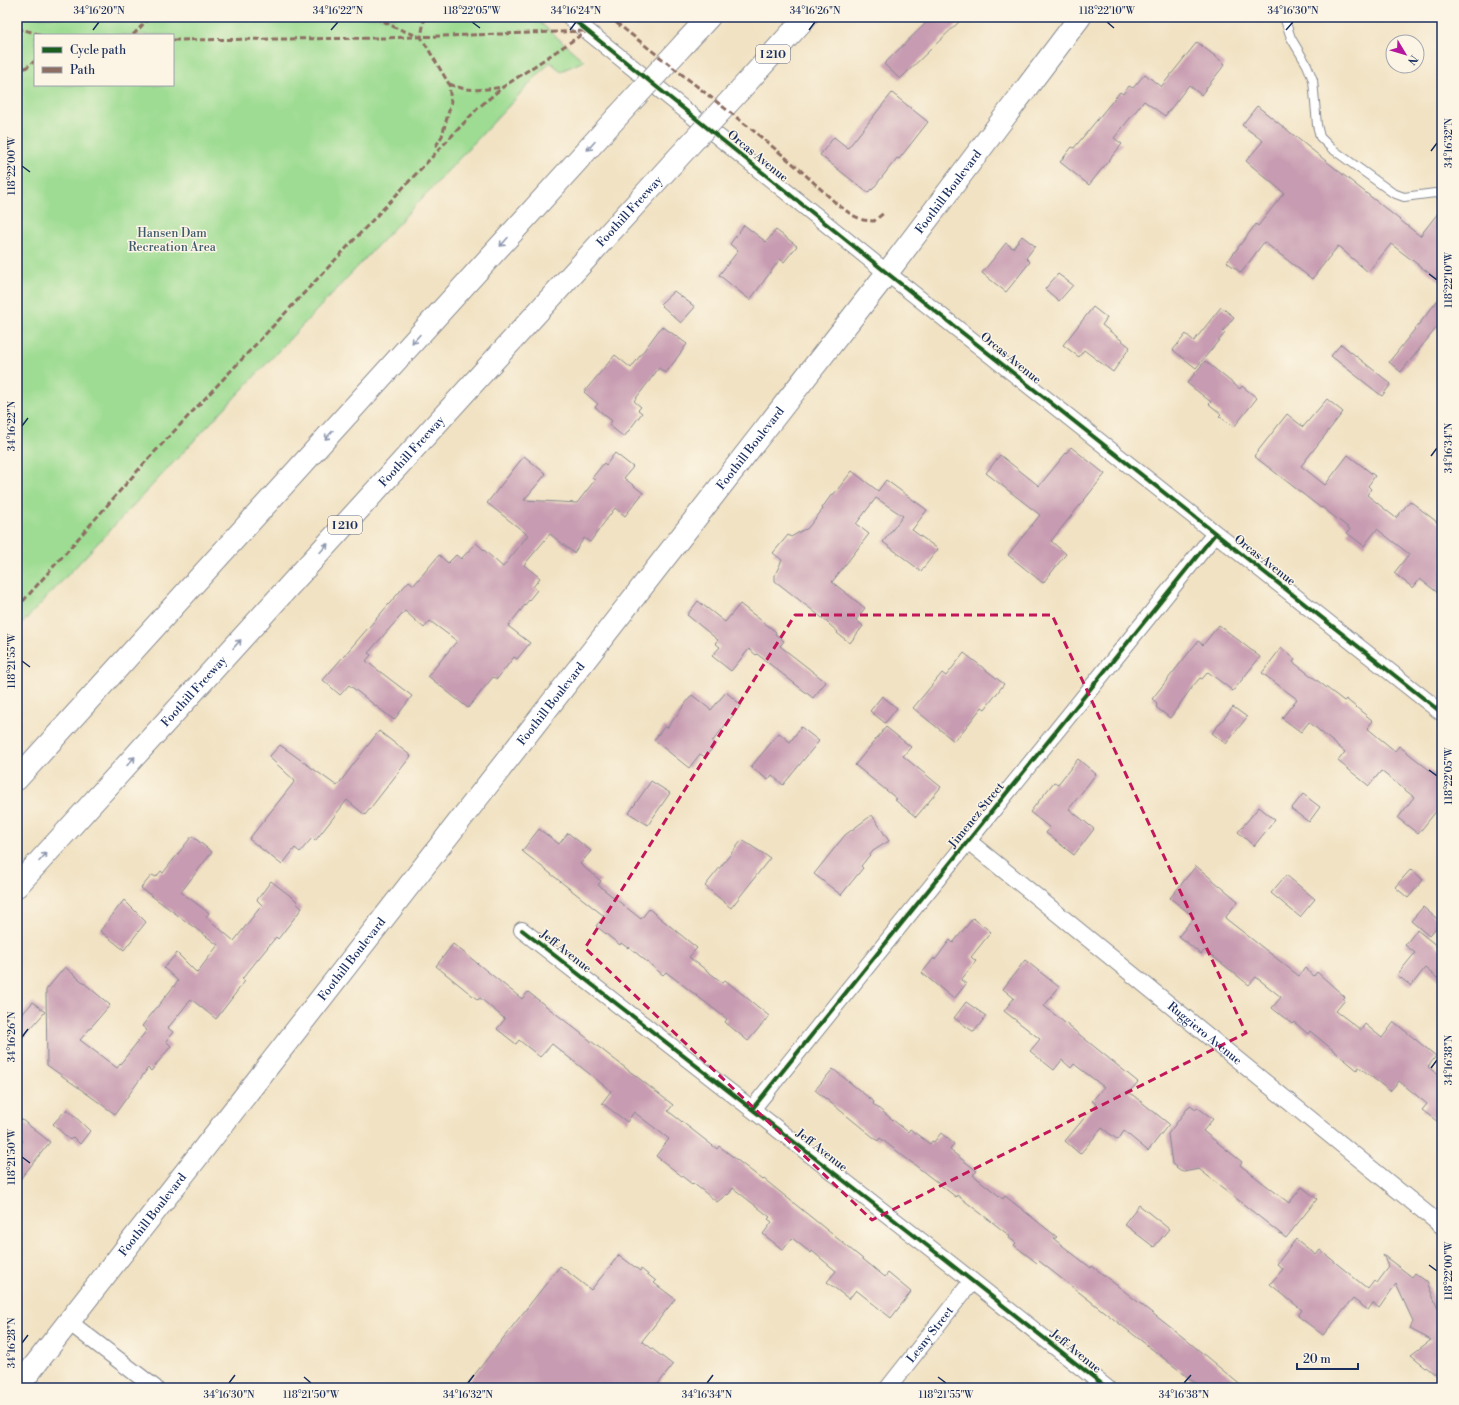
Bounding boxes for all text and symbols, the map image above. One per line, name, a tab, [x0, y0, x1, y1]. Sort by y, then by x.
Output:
text: 34°16'20"N	[73, 5, 125, 17]
text: 34°16'22"N	[313, 5, 364, 17]
text: 118°22'05"W	[443, 5, 502, 17]
text: 34°16'24"N	[551, 5, 602, 17]
text: 34°16'26"N	[790, 5, 841, 17]
text: 118°22'10"W	[1079, 5, 1136, 17]
text: 34°16'30"N	[1267, 5, 1319, 17]
legend	[34, 34, 174, 86]
north arrow	[1385, 34, 1425, 74]
text: Cycle path	[70, 43, 126, 58]
road number: I 210	[756, 45, 790, 63]
text: N	[1404, 52, 1420, 68]
text: Path	[70, 63, 95, 78]
text: 34°16'32"N	[1443, 117, 1455, 168]
street label: Orcas Avenue	[724, 127, 791, 185]
text: 118°22'00"W	[6, 136, 18, 195]
one-way arrow	[586, 141, 596, 151]
street label: Foothill Boulevard	[912, 147, 985, 237]
street label: Foothill Freeway	[593, 173, 666, 250]
park label: Hansen Dam Recreation Area	[128, 226, 217, 255]
one-way arrow	[499, 237, 508, 248]
text: 118°22'10"W	[1443, 251, 1455, 308]
street label: Orcas Avenue	[977, 329, 1044, 387]
one-way arrow	[412, 334, 421, 344]
text: 34°16'22"N	[6, 400, 18, 451]
street label: Foothill Boulevard	[714, 404, 788, 493]
street label: Foothill Freeway	[376, 413, 448, 490]
text: 34°16'34"N	[1443, 422, 1455, 473]
one-way arrow	[324, 430, 334, 440]
road number: I 210	[328, 516, 362, 534]
street label: Orcas Avenue	[1231, 532, 1298, 589]
one-way arrow	[320, 542, 329, 553]
text: 118°21'55"W	[6, 633, 18, 688]
one-way arrow	[232, 639, 242, 649]
street label: Foothill Freeway	[158, 653, 230, 730]
street label: Foothill Boulevard	[514, 659, 588, 748]
text: 118°22'05"W	[1443, 746, 1455, 805]
one-way arrow	[126, 756, 135, 766]
street label: Jimenez Street	[945, 779, 1008, 852]
one-way arrow	[39, 852, 48, 862]
street label: Foothill Boulevard	[315, 915, 389, 1004]
street label: Jeff Avenue	[536, 926, 594, 976]
street label: Ruggiero Avenue	[1164, 999, 1245, 1068]
text: 34°16'26"N	[6, 1011, 18, 1062]
text: 34°16'38"N	[1443, 1034, 1455, 1085]
street label: Jeff Avenue	[792, 1125, 850, 1175]
text: 118°21'50"W	[6, 1128, 18, 1185]
street label: Foothill Boulevard	[116, 1170, 190, 1259]
text: 118°22'00"W	[1443, 1241, 1455, 1300]
street label: Lesny Street	[904, 1303, 958, 1366]
text: 34°16'28"N	[6, 1317, 18, 1368]
street label: Jeff Avenue	[1046, 1326, 1104, 1376]
scale bar	[1297, 1345, 1358, 1371]
text: 20 m	[1303, 1352, 1331, 1367]
text: 34°16'30"N	[203, 1389, 255, 1401]
text: 118°21'50"W	[283, 1389, 340, 1401]
text: 34°16'32"N	[443, 1389, 494, 1401]
text: 34°16'34"N	[682, 1389, 733, 1401]
text: 118°21'55"W	[919, 1389, 974, 1401]
text: 34°16'38"N	[1159, 1389, 1210, 1401]

